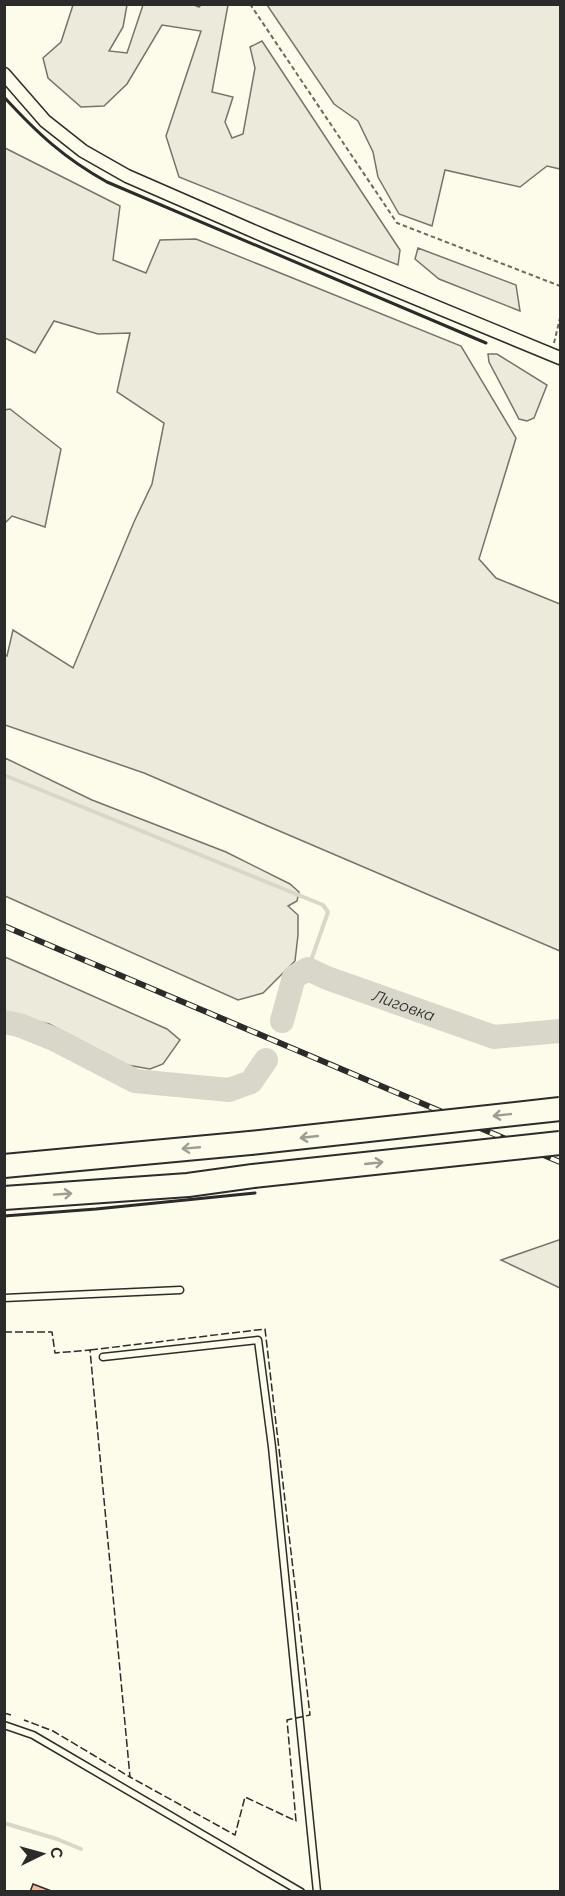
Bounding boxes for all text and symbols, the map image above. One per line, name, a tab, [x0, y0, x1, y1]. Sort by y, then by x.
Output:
water label: Лиговка	[369, 985, 438, 1025]
one-way arrow	[493, 1110, 513, 1121]
one-way arrow	[299, 1132, 319, 1143]
one-way arrow	[182, 1143, 202, 1154]
one-way arrow	[363, 1157, 383, 1168]
one-way arrow	[52, 1189, 72, 1200]
north arrow	[12, 1824, 72, 1884]
text: С	[47, 1846, 66, 1859]

